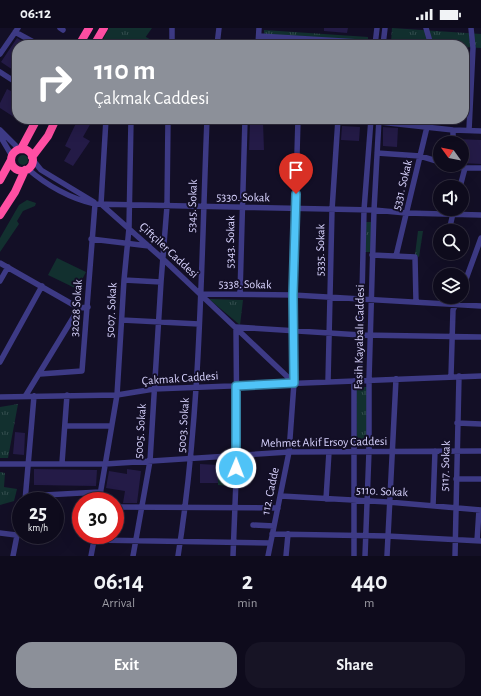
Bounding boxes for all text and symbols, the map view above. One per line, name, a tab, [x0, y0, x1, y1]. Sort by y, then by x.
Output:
text: 06:12	[20, 6, 51, 21]
icon: right	[28, 56, 80, 108]
text: 110 m	[94, 57, 156, 85]
text: Çakmak Caddesi	[94, 90, 209, 108]
north arrow	[433, 136, 469, 172]
map controls	[433, 136, 469, 304]
pin	[279, 153, 313, 194]
street label: 5331. Sokak	[390, 158, 414, 211]
icon: arrive	[285, 159, 307, 181]
street label: 5345. Sokak	[185, 179, 199, 233]
button: sound	[433, 180, 469, 216]
street label: 5330. Sokak	[216, 191, 270, 203]
street label: 5343. Sokak	[224, 215, 236, 269]
street label: Çiftçiler Caddesi	[137, 220, 201, 280]
street label: 5335. Sokak	[314, 223, 326, 276]
button: search	[433, 224, 469, 260]
button: layers	[433, 268, 469, 304]
street label: 32028 Sokak	[68, 278, 84, 337]
street label: 5338. Sokak	[218, 278, 272, 290]
street label: 5007. Sokak	[104, 282, 118, 338]
street label: Fasih Kayabalı Caddesi	[352, 284, 367, 390]
street label: Çakmak Caddesi	[141, 369, 219, 387]
street label: 5003. Sokak	[175, 397, 191, 453]
street label: 5005. Sokak	[132, 403, 148, 459]
street label: Mehmet Akif Ersoy Caddesi	[261, 435, 387, 450]
street label: 5117. Sokak	[438, 440, 452, 491]
position arrow	[215, 447, 257, 489]
street label: 112. Cadde	[259, 466, 281, 516]
street label: 5110. Sokak	[356, 484, 409, 498]
speed limit sign: 30	[72, 492, 124, 544]
text: 25	[29, 503, 47, 523]
text: km/h	[28, 523, 48, 533]
text: 06:14	[93, 570, 144, 594]
text: 2	[242, 570, 253, 594]
text: 440	[351, 570, 388, 594]
text: Arrival	[102, 597, 135, 610]
text: min	[237, 597, 257, 610]
text: m	[364, 597, 374, 610]
button: Exit	[16, 642, 237, 688]
button: Share	[245, 642, 465, 688]

